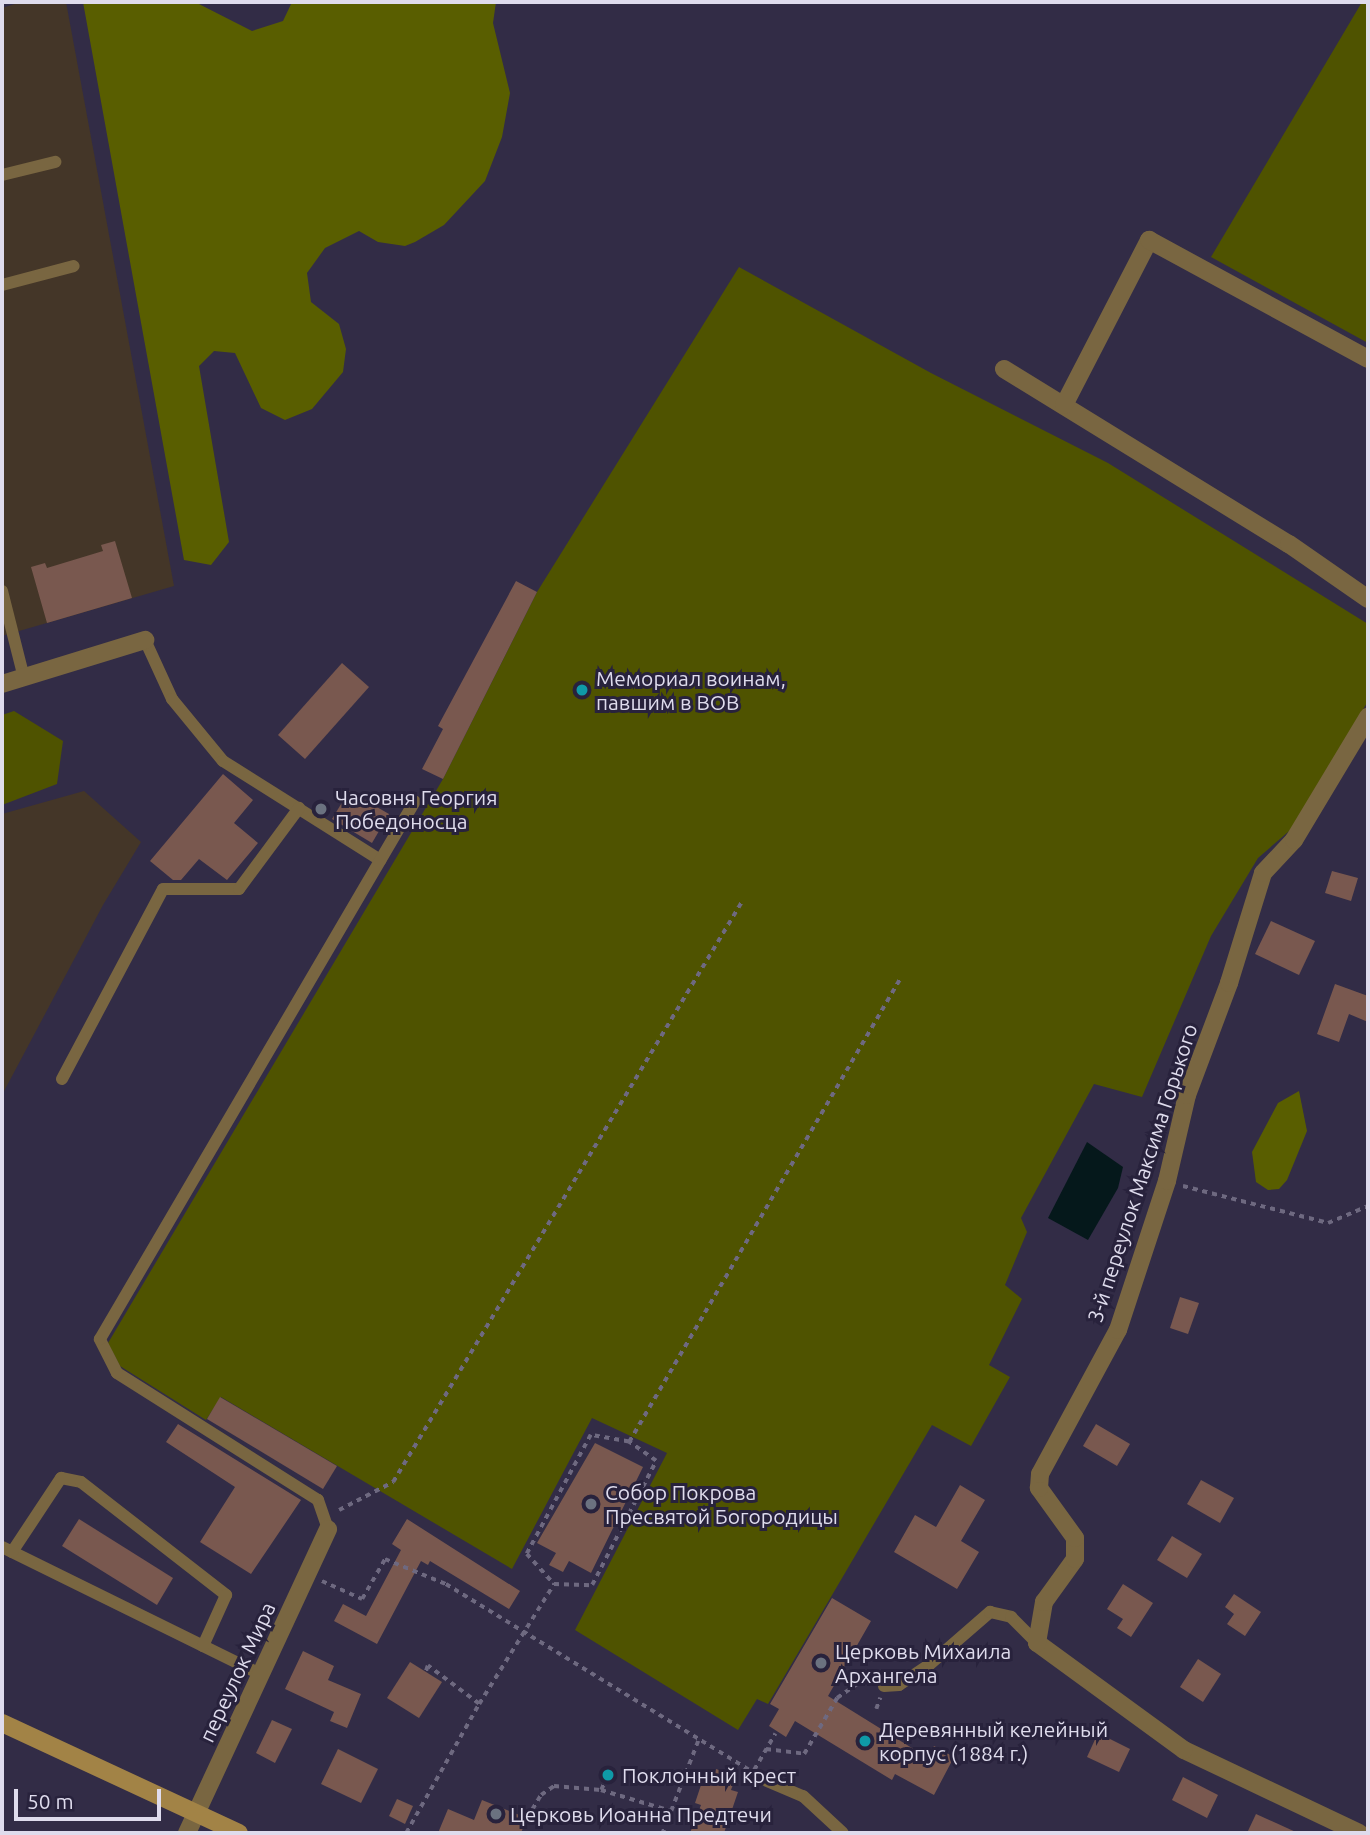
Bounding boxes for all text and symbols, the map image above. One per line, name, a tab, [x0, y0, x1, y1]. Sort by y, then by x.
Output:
place label: Мемориал воинам, павшим в ВОВ	[596, 665, 786, 715]
marker: Мемориал воинам, павшим в ВОВ	[574, 682, 590, 698]
place label: Часовня Георгия Победоносца	[335, 784, 497, 834]
marker: Часовня Георгия Победоносца	[313, 801, 329, 817]
street label: 3-й переулок Максима Горького	[1082, 1021, 1202, 1325]
place label: Собор Покрова Пресвятой Богородицы	[605, 1479, 838, 1529]
marker: Собор Покрова Пресвятой Богородицы	[583, 1496, 599, 1512]
street label: переулок Мира	[194, 1598, 280, 1746]
place label: Церковь Михаила Архангела	[835, 1638, 1011, 1688]
marker: Церковь Михаила Архангела	[813, 1655, 829, 1671]
place label: Деревянный келейный корпус (1884 г.)	[879, 1716, 1108, 1766]
marker: Деревянный келейный корпус (1884 г.)	[857, 1733, 873, 1749]
place label: Поклонный крест	[622, 1762, 796, 1788]
marker: Поклонный крест	[600, 1767, 616, 1783]
scale bar	[18, 1776, 164, 1820]
text: 50 m	[27, 1789, 74, 1813]
place label: Церковь Иоанна Предтечи	[510, 1801, 772, 1827]
marker: Церковь Иоанна Предтечи	[488, 1806, 504, 1822]

